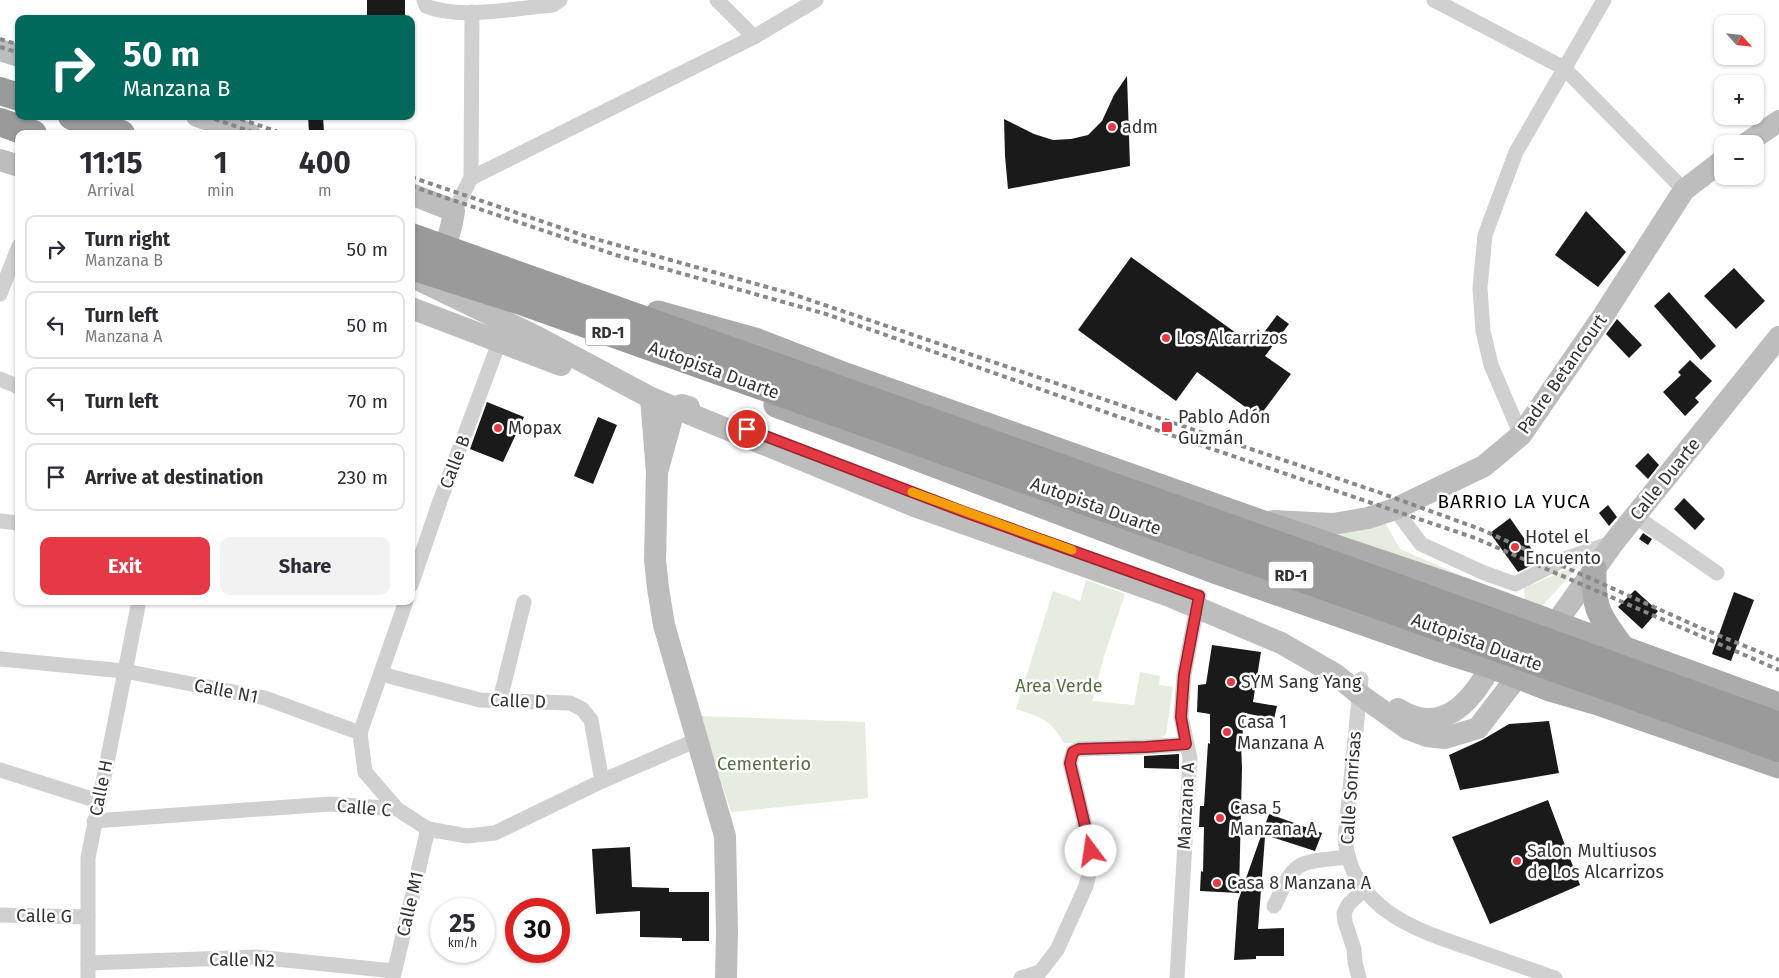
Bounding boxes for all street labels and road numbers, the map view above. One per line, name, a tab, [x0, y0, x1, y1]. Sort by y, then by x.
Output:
street label: Padre Betancourt	[1513, 309, 1612, 438]
road number: RD-1	[586, 318, 630, 346]
street label: Autopista Duarte	[646, 336, 782, 404]
street label: Calle B	[435, 432, 475, 492]
street label: Calle Duarte	[1625, 433, 1705, 525]
street label: Autopista Duarte	[1028, 472, 1164, 540]
road number: RD-1	[1268, 562, 1314, 588]
street label: Autopista Duarte	[1409, 608, 1545, 676]
street label: Calle N1	[192, 674, 260, 708]
street label: Calle D	[490, 689, 546, 713]
street label: Calle Sonrisas	[1336, 731, 1366, 845]
street label: Calle H	[85, 758, 117, 818]
street label: Manzana A	[1173, 761, 1199, 850]
street label: Calle C	[336, 795, 392, 821]
street label: Calle M1	[392, 869, 428, 939]
street label: Calle G	[16, 905, 72, 927]
street label: Calle N2	[209, 948, 275, 972]

